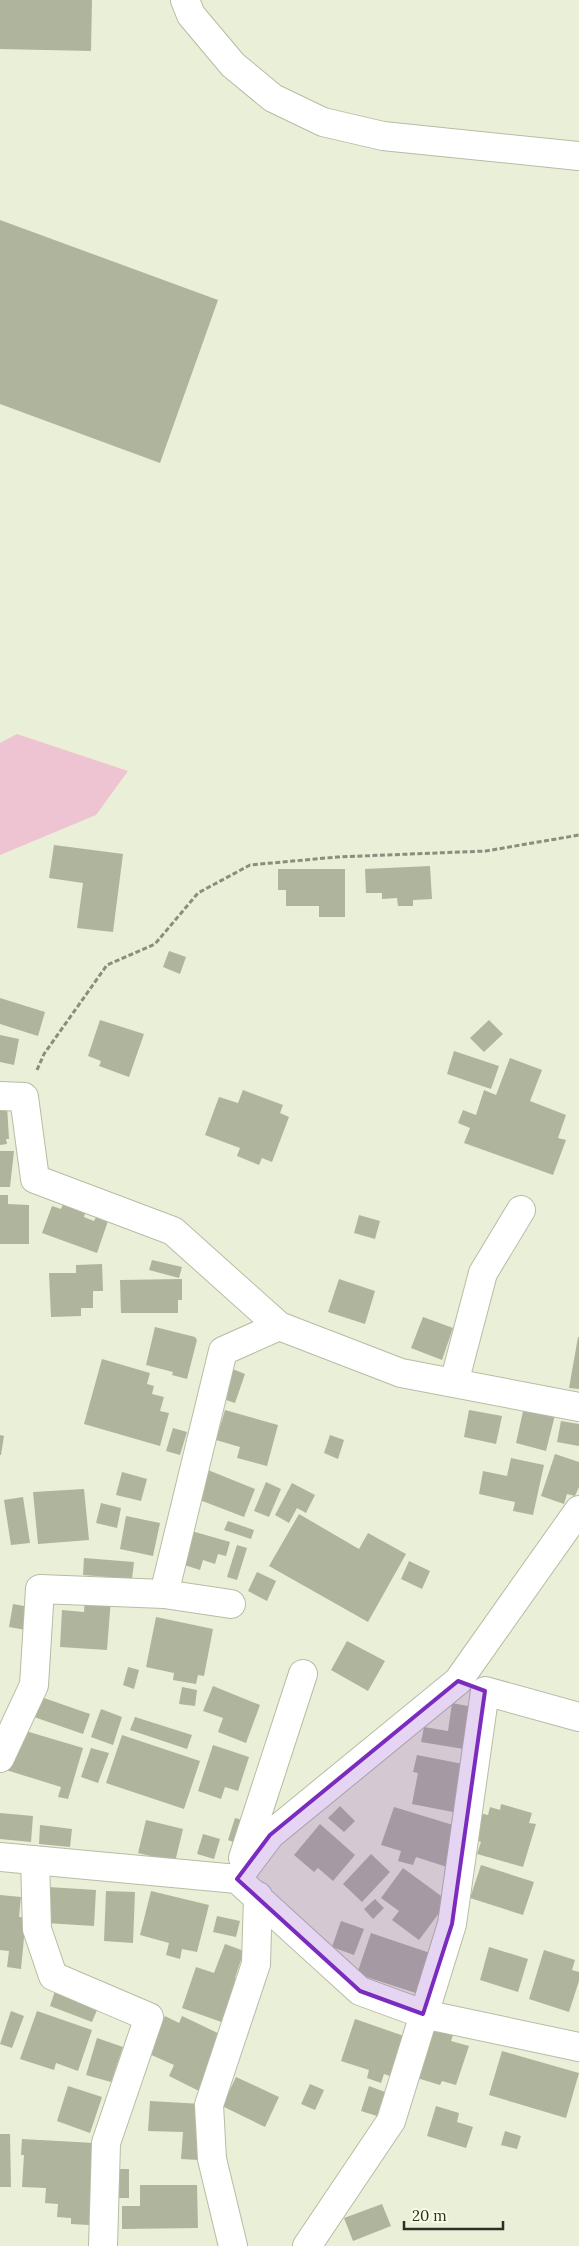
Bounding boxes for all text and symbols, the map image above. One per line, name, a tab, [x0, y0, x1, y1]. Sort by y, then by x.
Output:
scale bar	[404, 2198, 503, 2230]
text: 20 m	[412, 2206, 447, 2225]

